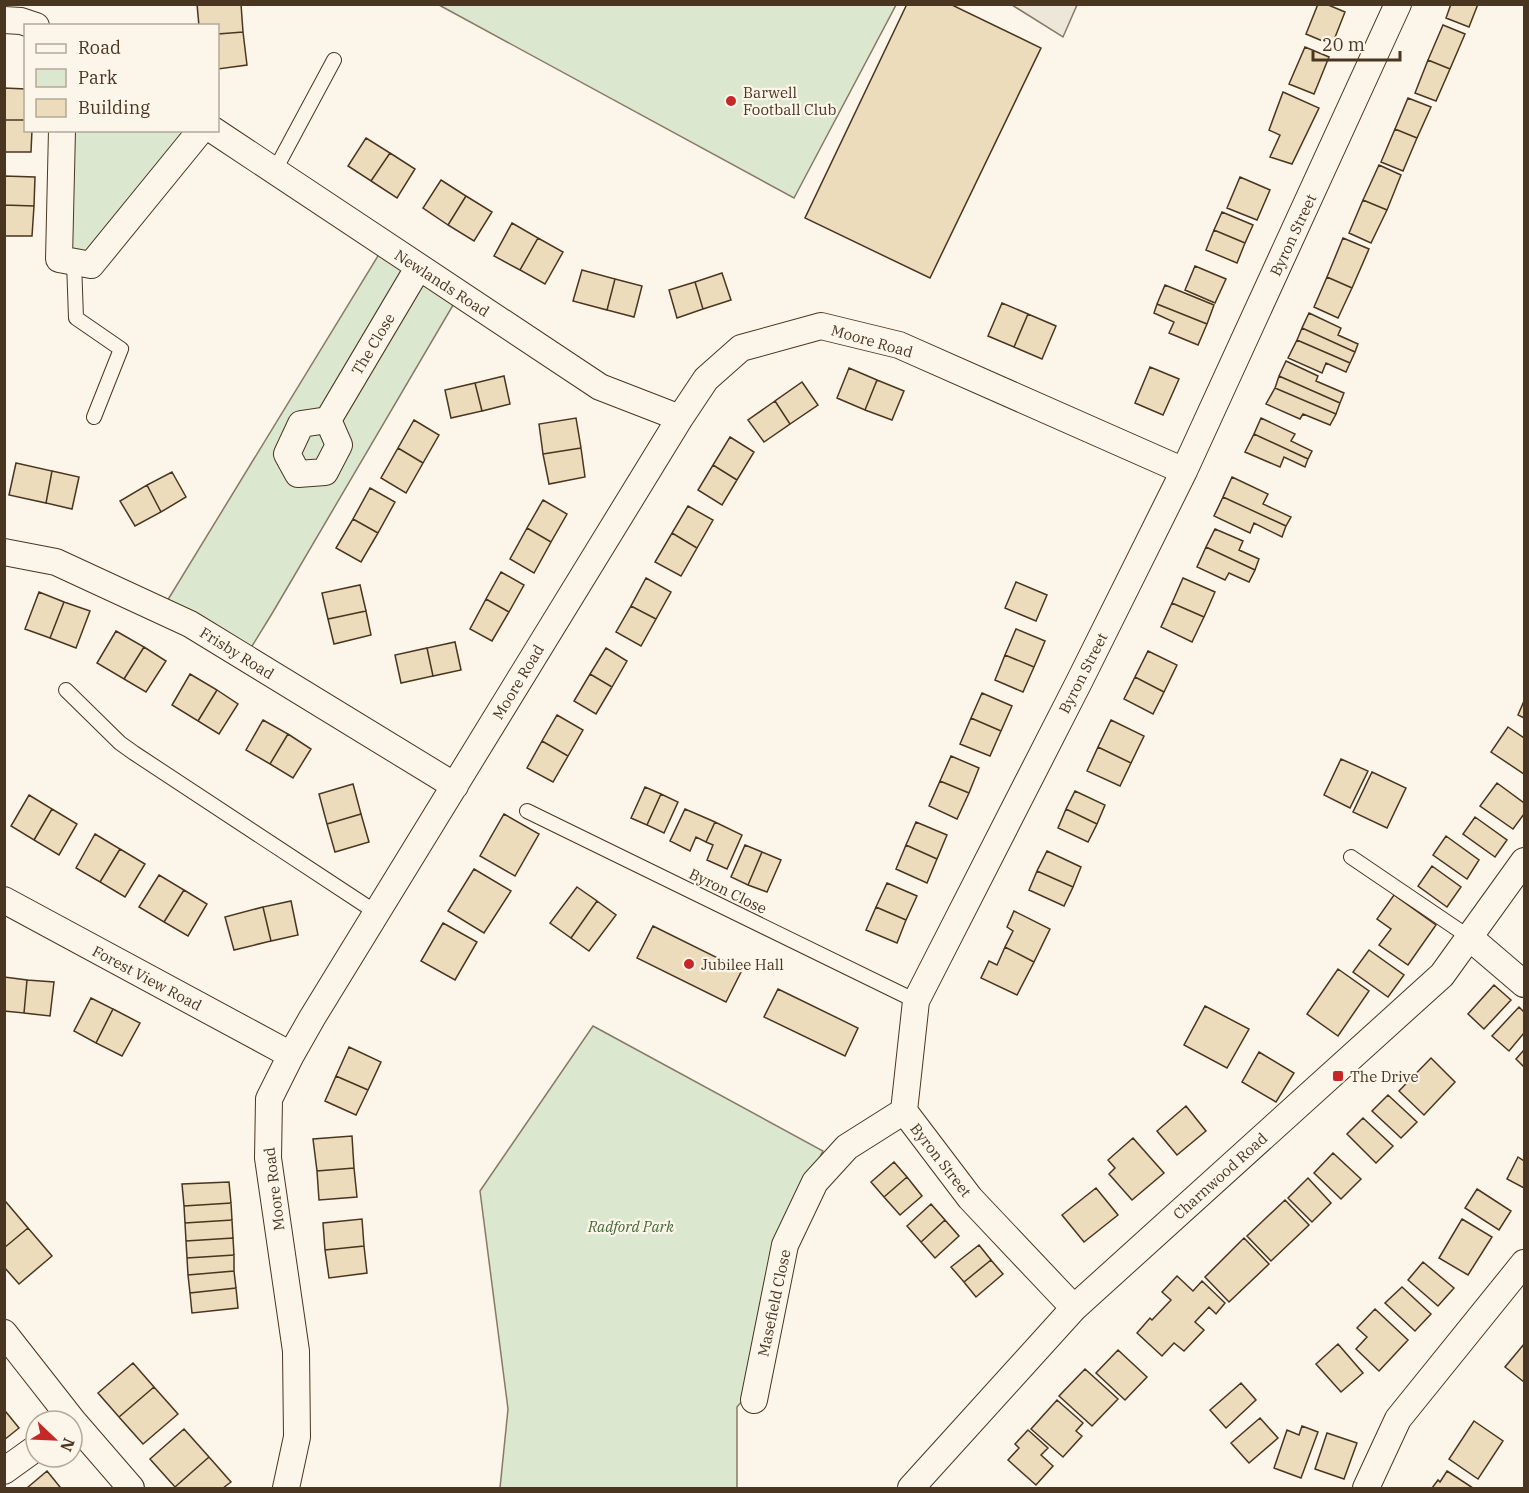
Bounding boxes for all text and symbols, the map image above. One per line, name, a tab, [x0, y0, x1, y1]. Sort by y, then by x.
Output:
legend	[24, 24, 219, 132]
scale bar	[1313, 24, 1400, 62]
text: 20 m	[1322, 33, 1365, 56]
text: Road	[78, 36, 121, 59]
text: Park	[78, 66, 118, 89]
place label: Barwell Football Club	[743, 83, 836, 119]
marker: Barwell Football Club	[724, 94, 738, 108]
text: Building	[78, 96, 150, 119]
street label: Byron Street	[1266, 191, 1320, 279]
street label: Newlands Road	[391, 245, 493, 321]
street label: The Close	[347, 310, 399, 378]
street label: Moore Road	[829, 320, 915, 362]
street label: Frisby Road	[196, 623, 278, 683]
street label: Byron Street	[1054, 629, 1112, 717]
street label: Moore Road	[488, 641, 548, 723]
street label: Byron Close	[686, 864, 770, 918]
street label: Forest View Road	[89, 941, 205, 1015]
place label: Jubilee Hall	[701, 955, 784, 974]
marker: Jubilee Hall	[682, 957, 696, 971]
place label: The Drive	[1350, 1067, 1419, 1086]
marker: The Drive	[1331, 1069, 1345, 1083]
street label: Byron Street	[906, 1119, 976, 1201]
street label: Charnwood Road	[1169, 1129, 1271, 1223]
street label: Moore Road	[259, 1146, 289, 1232]
park label: Radford Park	[587, 1217, 674, 1236]
street label: Masefield Close	[753, 1248, 795, 1358]
north arrow	[24, 1409, 84, 1469]
text: N	[56, 1435, 79, 1455]

